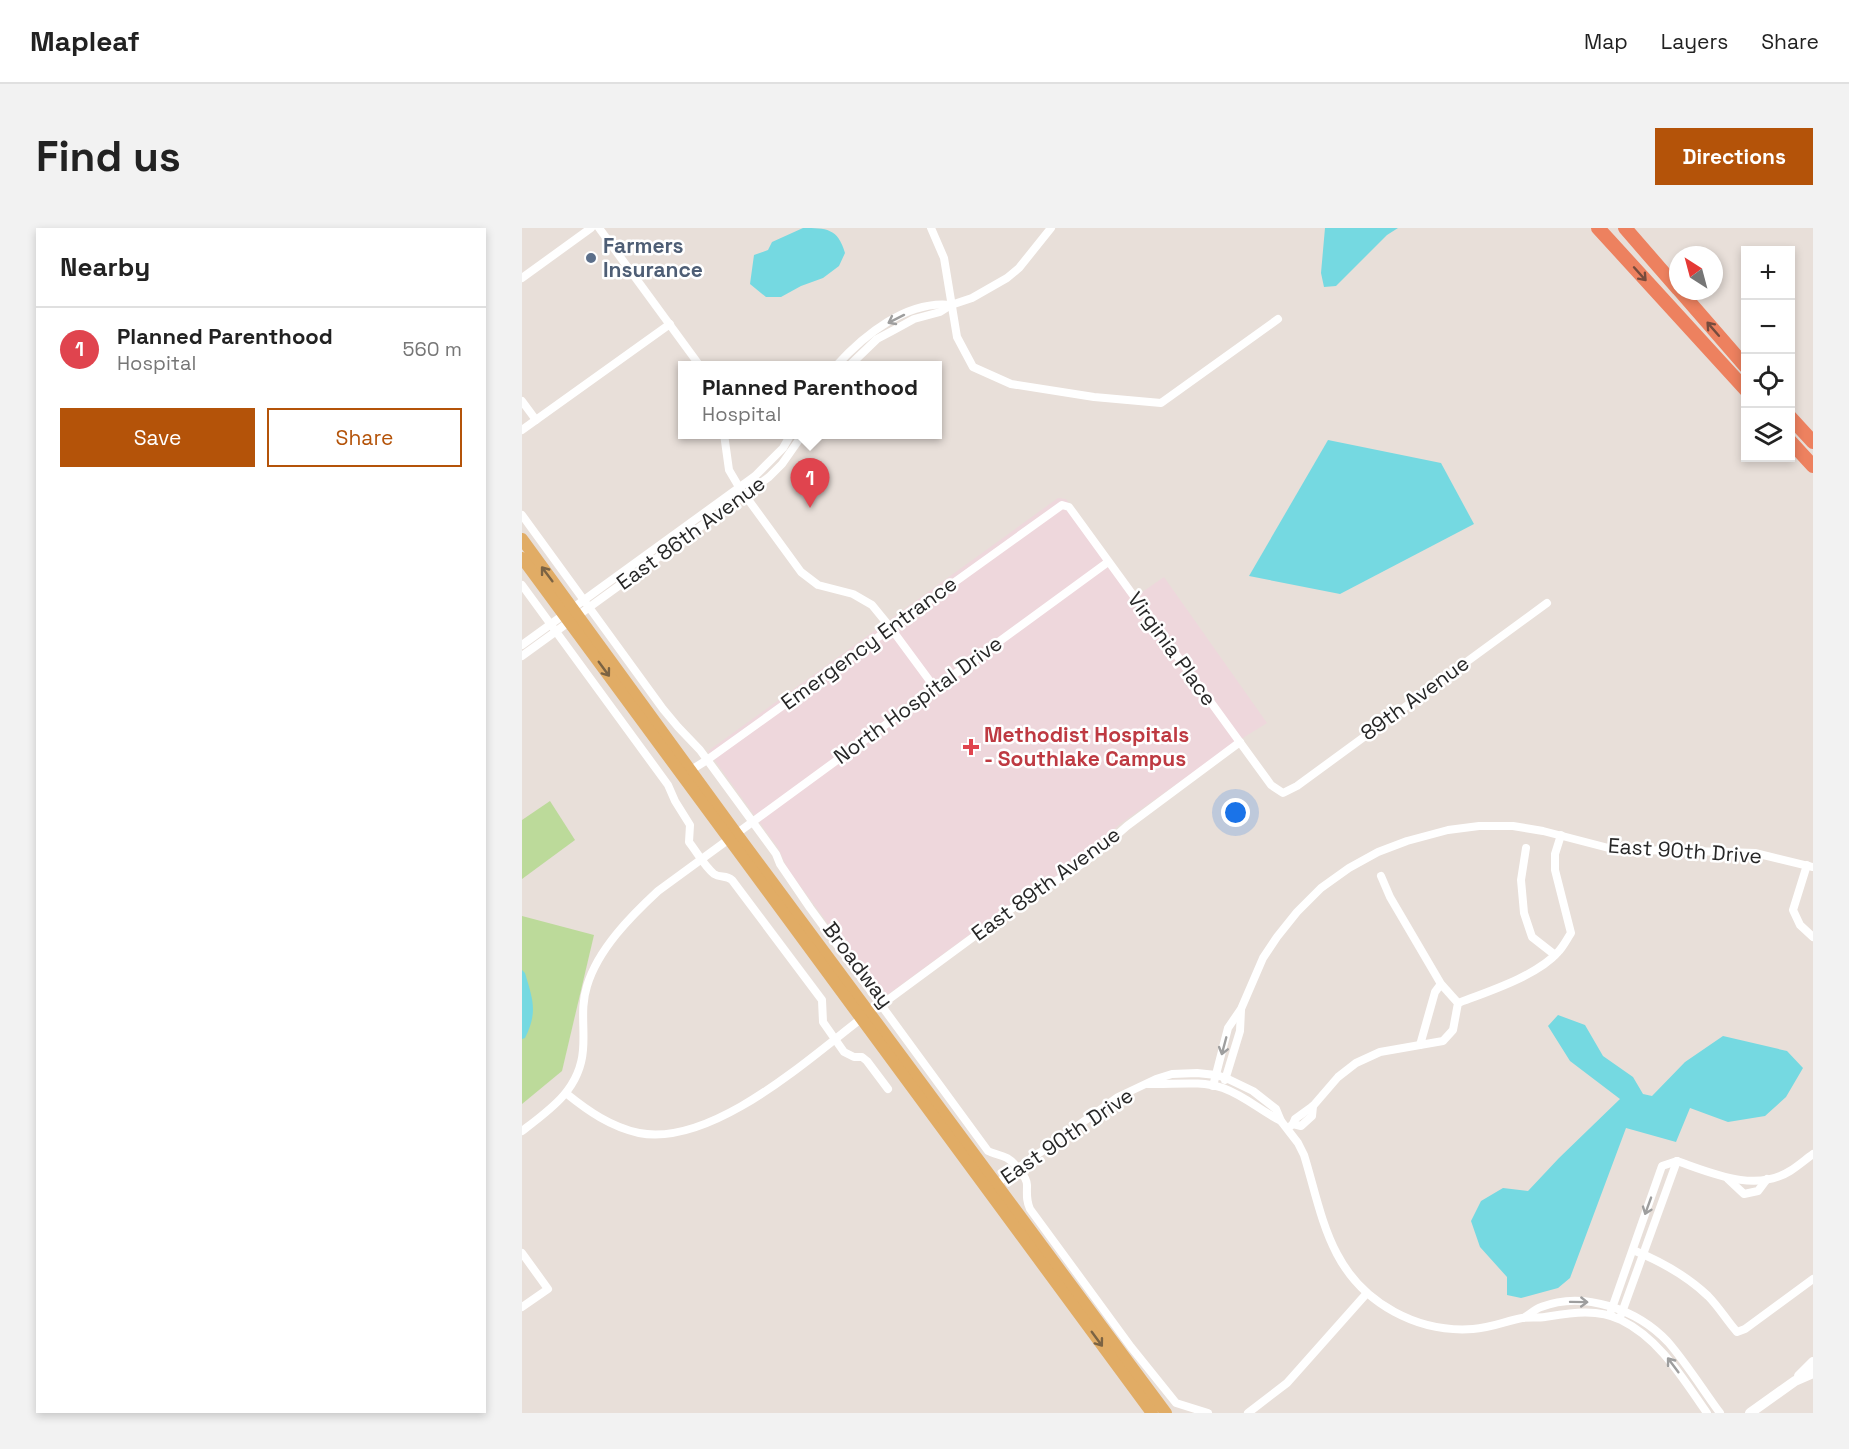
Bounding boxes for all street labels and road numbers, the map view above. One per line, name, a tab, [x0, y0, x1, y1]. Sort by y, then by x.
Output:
street label: East 86th Avenue	[611, 470, 770, 596]
street label: Emergency Entrance	[775, 570, 962, 716]
street label: Virginia Place	[1122, 586, 1223, 711]
street label: North Hospital Drive	[828, 629, 1007, 770]
street label: 89th Avenue	[1355, 649, 1474, 746]
street label: East 89th Avenue	[966, 821, 1125, 947]
street label: East 90th Drive	[1607, 832, 1763, 869]
street label: Broadway	[817, 916, 900, 1013]
street label: East 90th Drive	[995, 1081, 1138, 1190]

